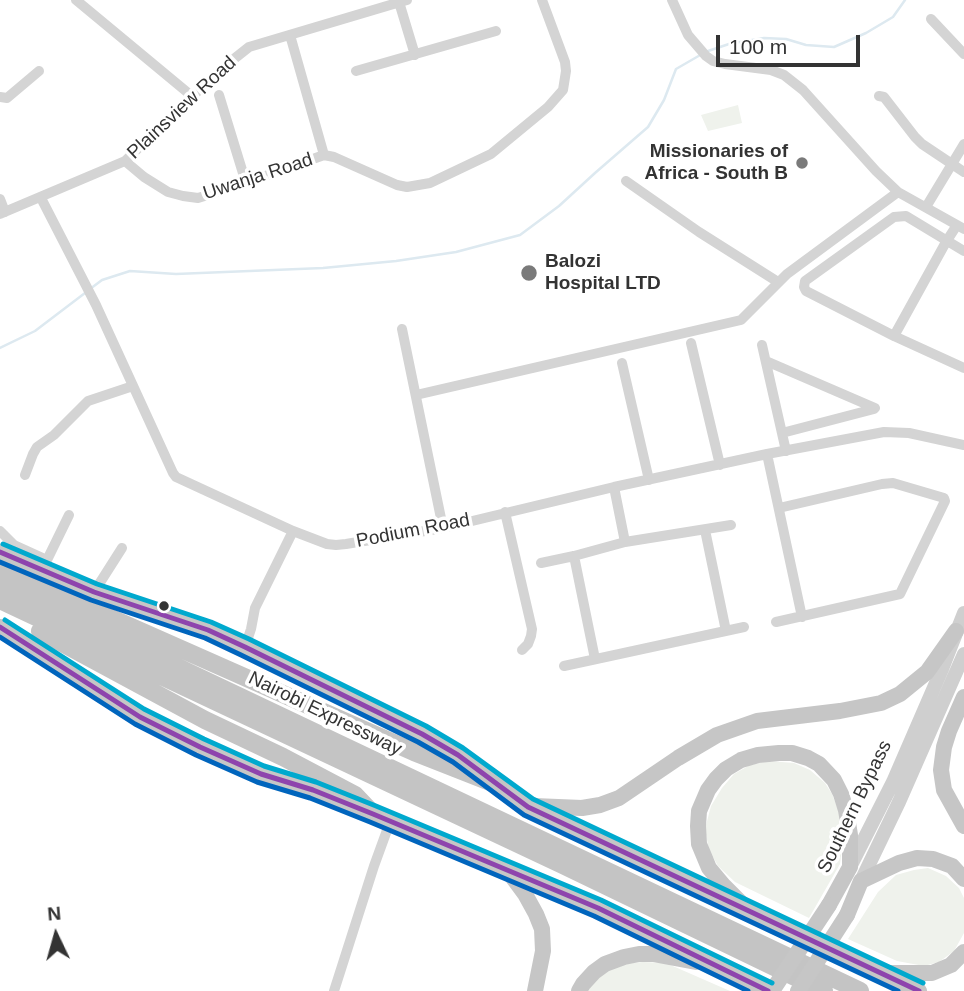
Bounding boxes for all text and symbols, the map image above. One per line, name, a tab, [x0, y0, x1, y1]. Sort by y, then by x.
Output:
scale bar	[719, 21, 862, 65]
text: 100 m	[729, 35, 787, 58]
street label: Plainsview Road	[123, 52, 241, 164]
place label: Missionaries of Africa - South B	[644, 141, 788, 185]
street label: Uwanja Road	[200, 149, 316, 205]
marker: Missionaries of Africa - South B	[794, 155, 810, 171]
place label: Balozi Hospital LTD	[545, 251, 661, 295]
marker: Balozi Hospital LTD	[519, 263, 539, 283]
street label: Podium Road	[354, 509, 472, 553]
unlabelled marker	[157, 599, 171, 613]
street label: Nairobi Expressway	[245, 667, 405, 761]
street label: Southern Bypass	[813, 737, 897, 877]
north arrow	[21, 900, 91, 970]
text: N	[46, 903, 62, 925]

